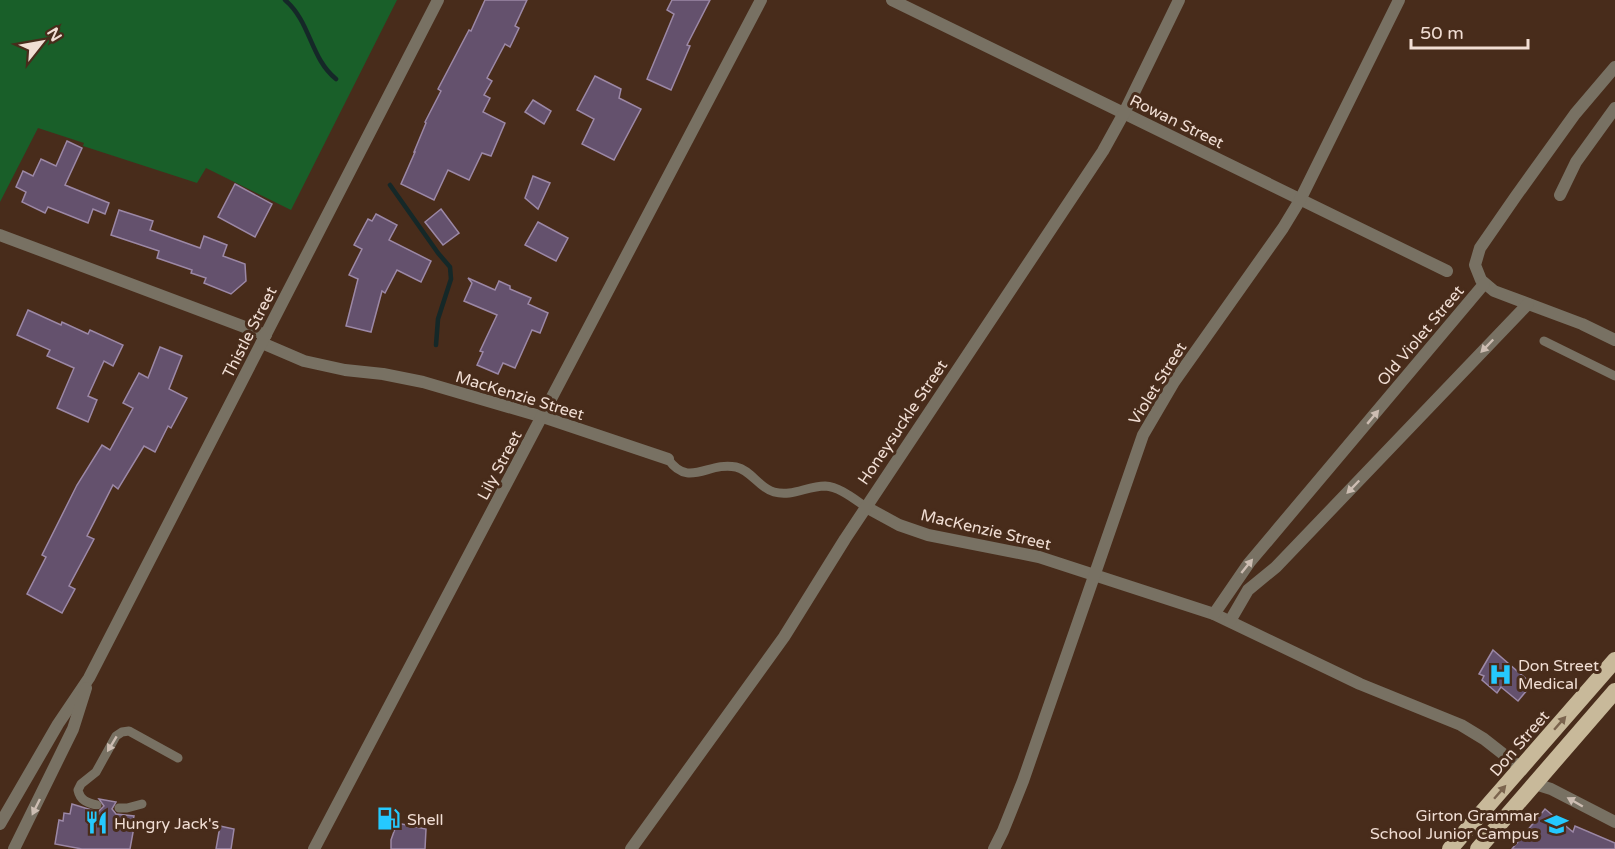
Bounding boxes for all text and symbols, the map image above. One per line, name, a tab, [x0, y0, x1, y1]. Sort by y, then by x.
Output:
north arrow	[12, 12, 72, 72]
scale bar	[1411, 12, 1528, 50]
text: 50 m	[1420, 22, 1464, 44]
text: N	[42, 24, 66, 45]
street label: Rowan Street	[1126, 91, 1227, 153]
street label: Old Violet Street	[1373, 281, 1469, 390]
street label: Thistle Street	[218, 283, 282, 382]
street label: Violet Street	[1125, 338, 1191, 429]
one-way arrow	[1480, 338, 1494, 353]
street label: Honeysuckle Street	[854, 356, 952, 489]
street label: MacKenzie Street	[453, 367, 586, 425]
one-way arrow	[1366, 409, 1379, 425]
street label: Lily Street	[473, 427, 526, 504]
one-way arrow	[1346, 480, 1360, 494]
street label: MacKenzie Street	[919, 505, 1053, 555]
one-way arrow	[1241, 558, 1254, 574]
place label: Don Street Medical	[1518, 656, 1599, 694]
hospital icon: Don Street Medical	[1487, 661, 1513, 687]
street label: Don Street	[1486, 707, 1554, 781]
one-way arrow	[1553, 716, 1566, 731]
one-way arrow	[106, 736, 117, 752]
one-way arrow	[1493, 785, 1507, 800]
one-way arrow	[1566, 797, 1583, 807]
one-way arrow	[31, 798, 41, 816]
fuel station icon: Shell	[376, 806, 402, 832]
place label: Girton Grammar School Junior Campus	[1370, 806, 1540, 844]
restaurant icon: Hungry Jack's	[83, 810, 109, 836]
place label: Shell	[407, 810, 444, 830]
school or university icon: Girton Grammar School Junior Campus	[1544, 811, 1570, 837]
place label: Hungry Jack's	[114, 814, 219, 834]

